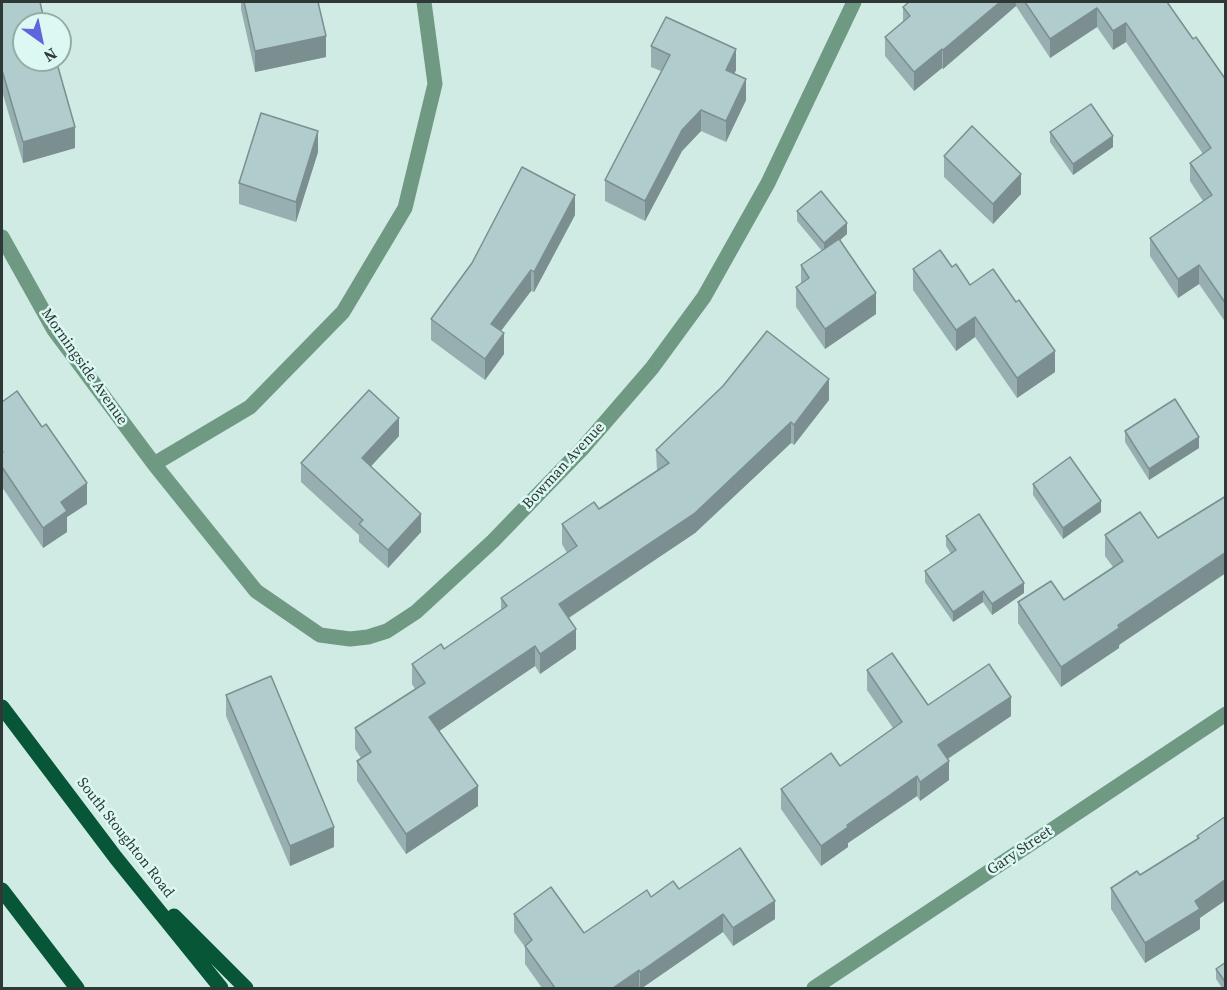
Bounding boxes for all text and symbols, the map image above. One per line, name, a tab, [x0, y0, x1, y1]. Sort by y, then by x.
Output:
north arrow	[12, 12, 72, 72]
text: N	[40, 43, 62, 68]
street label: Morningside Avenue	[37, 305, 131, 429]
street label: Bowman Avenue	[519, 419, 609, 513]
street label: South Stoughton Road	[73, 774, 177, 902]
street label: Gary Street	[984, 823, 1056, 879]

